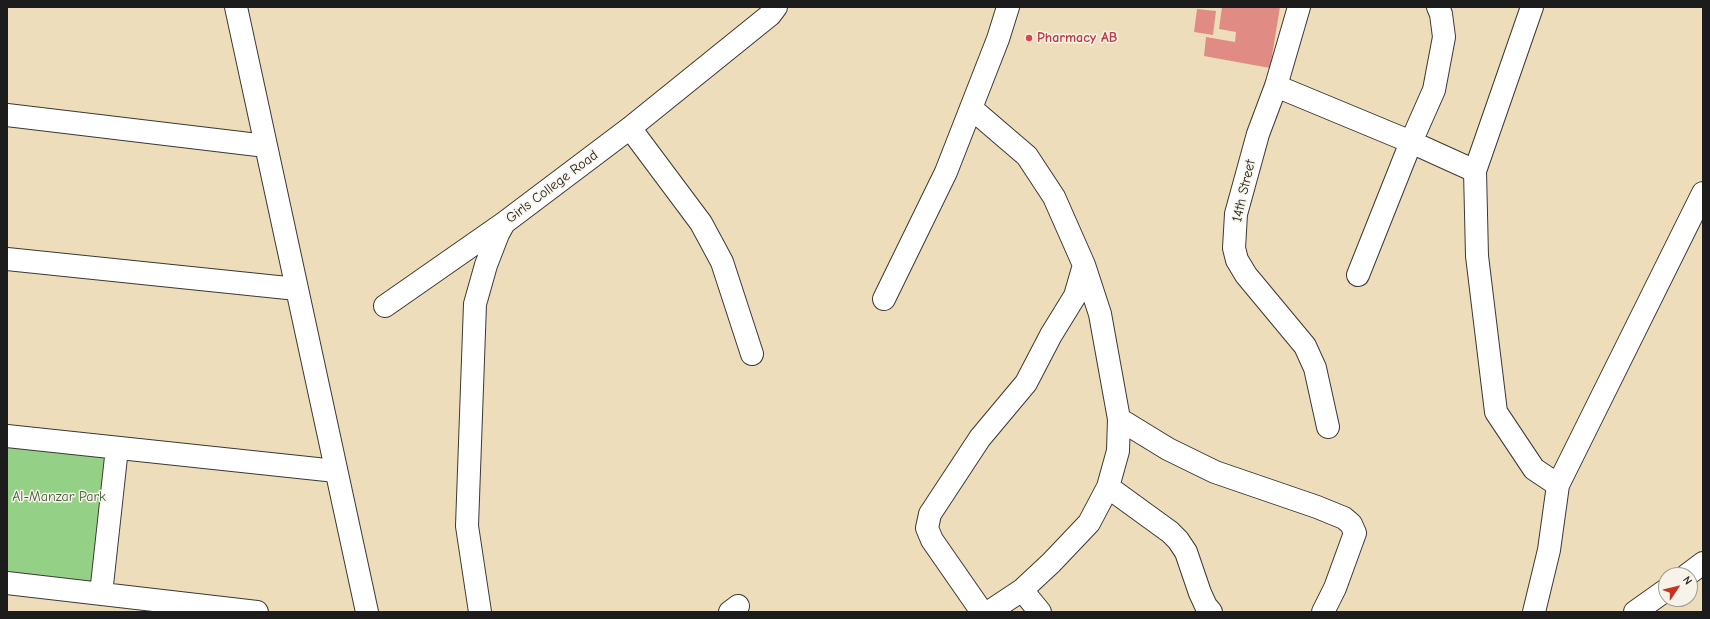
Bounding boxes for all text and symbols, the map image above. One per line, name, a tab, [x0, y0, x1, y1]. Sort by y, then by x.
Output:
place label: Pharmacy AB	[1037, 30, 1117, 46]
marker: Pharmacy AB	[1024, 33, 1034, 43]
street label: Girls College Road	[503, 147, 601, 227]
street label: 14th Street	[1229, 158, 1259, 224]
park label: Al-Manzar Park	[12, 489, 106, 505]
north arrow	[1658, 567, 1698, 607]
text: N	[1680, 574, 1695, 587]

